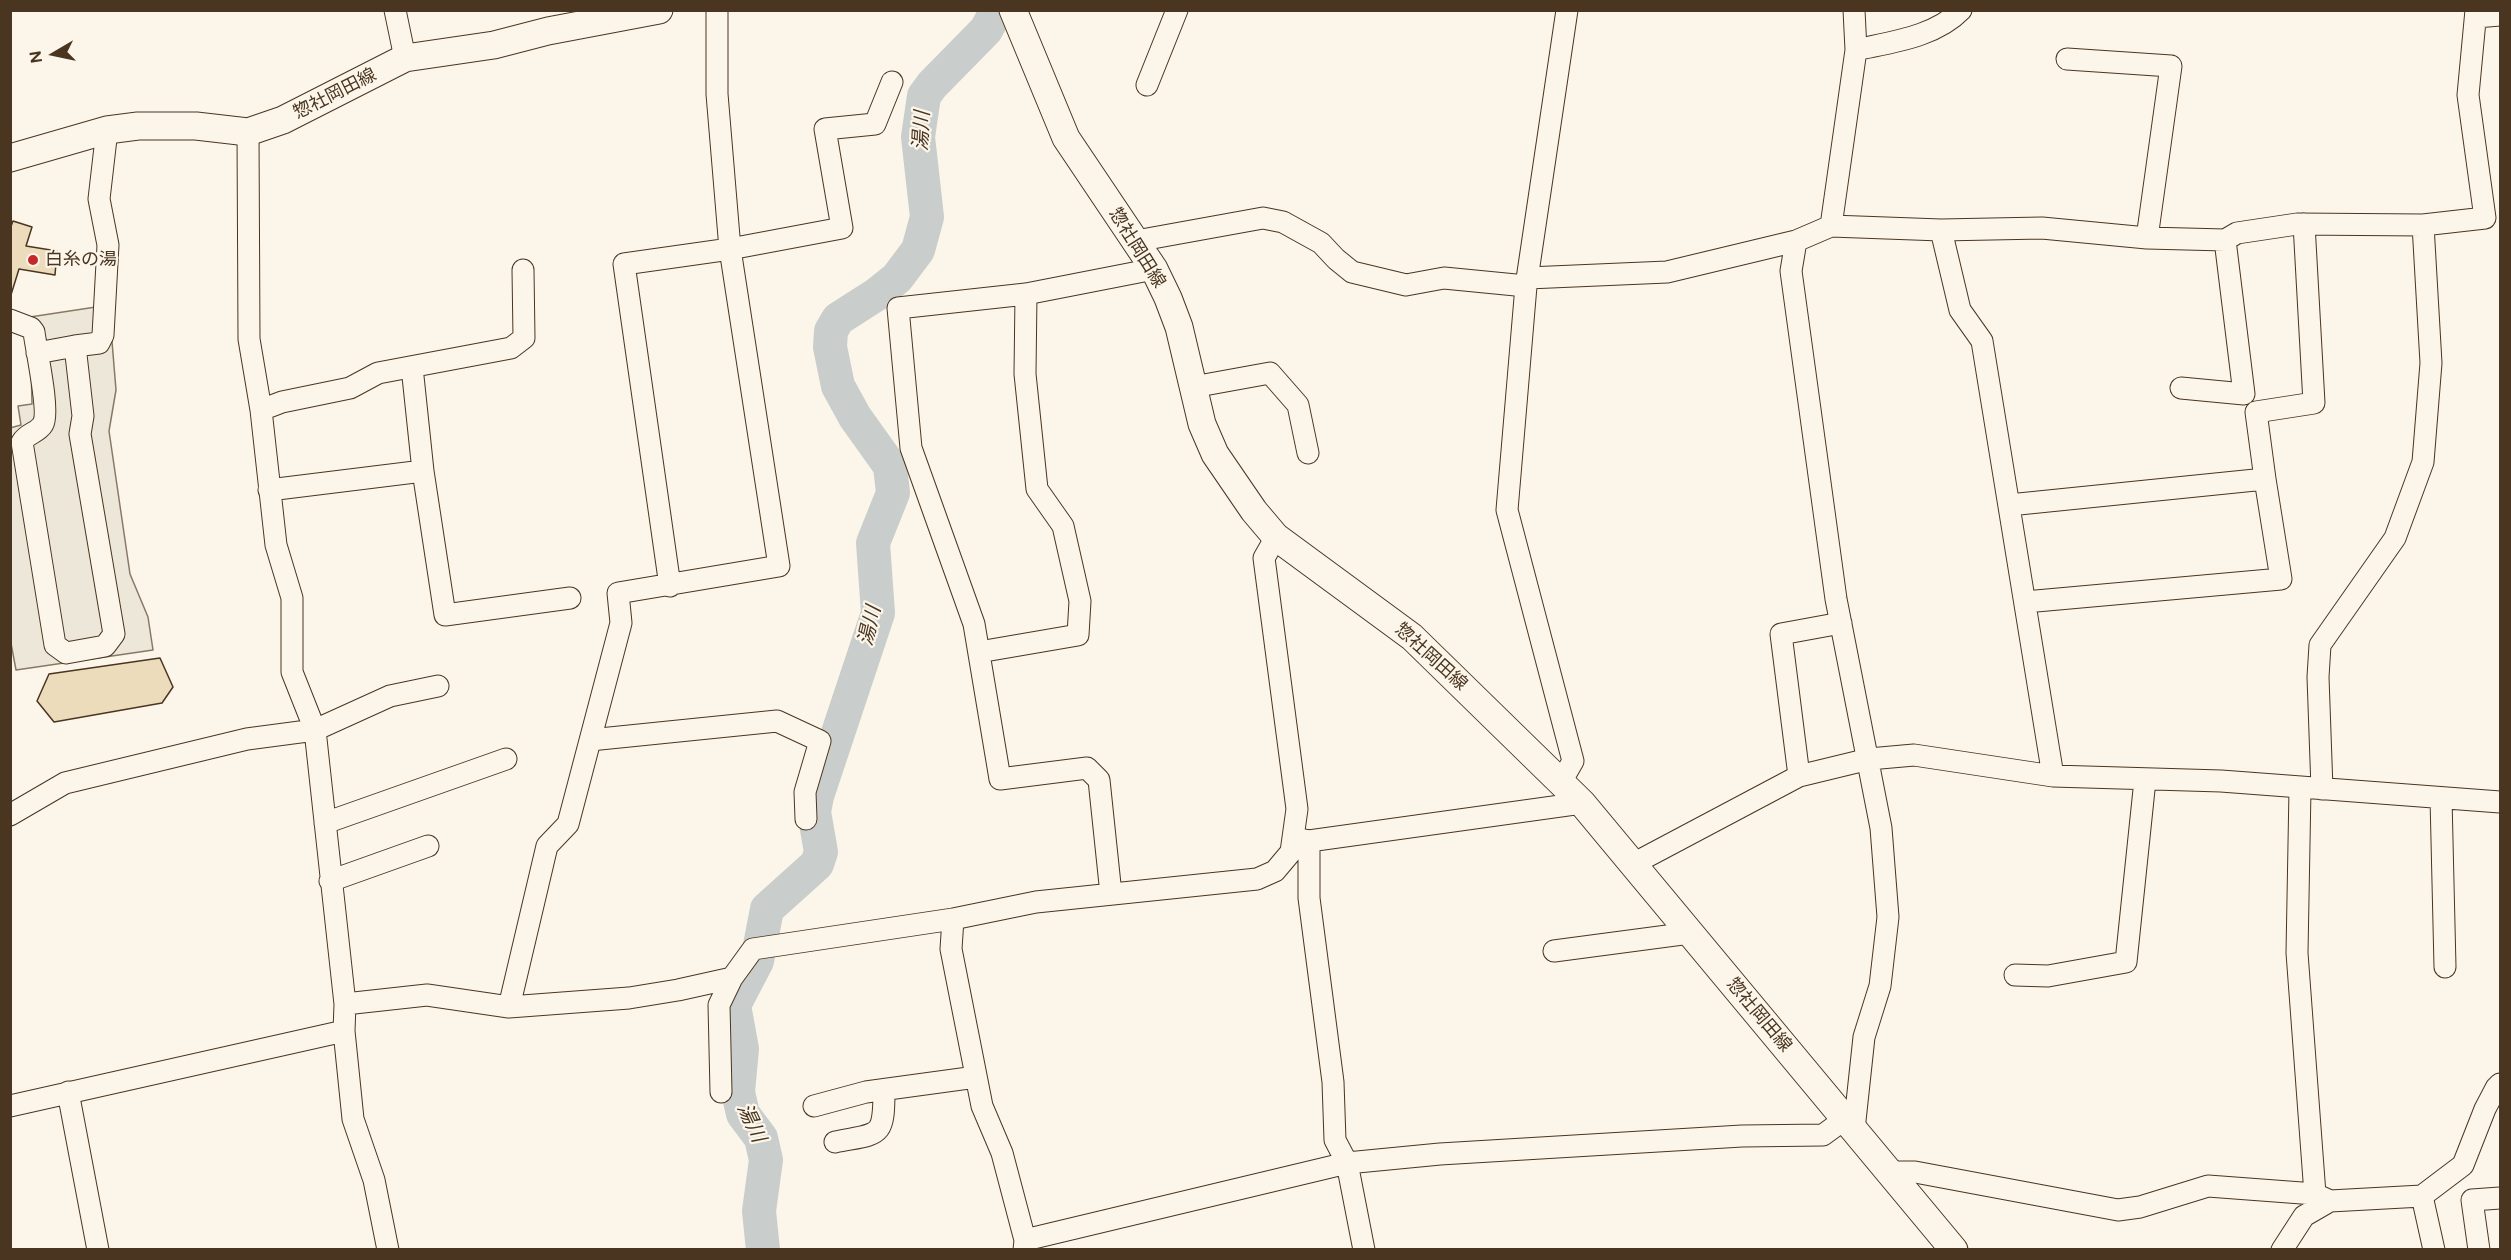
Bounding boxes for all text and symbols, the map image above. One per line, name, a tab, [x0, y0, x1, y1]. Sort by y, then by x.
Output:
north arrow	[24, 24, 84, 84]
text: N	[25, 49, 46, 64]
street label: 惣社岡田線	[290, 64, 380, 124]
water label: 湯川	[909, 110, 935, 152]
street label: 惣社岡田線	[1104, 204, 1170, 292]
place label: 白糸の湯	[45, 249, 117, 271]
marker: 白糸の湯	[26, 253, 40, 267]
water label: 湯川	[854, 604, 886, 648]
street label: 惣社岡田線	[1390, 619, 1472, 695]
street label: 惣社岡田線	[1722, 974, 1796, 1056]
water label: 湯川	[732, 1100, 770, 1146]

